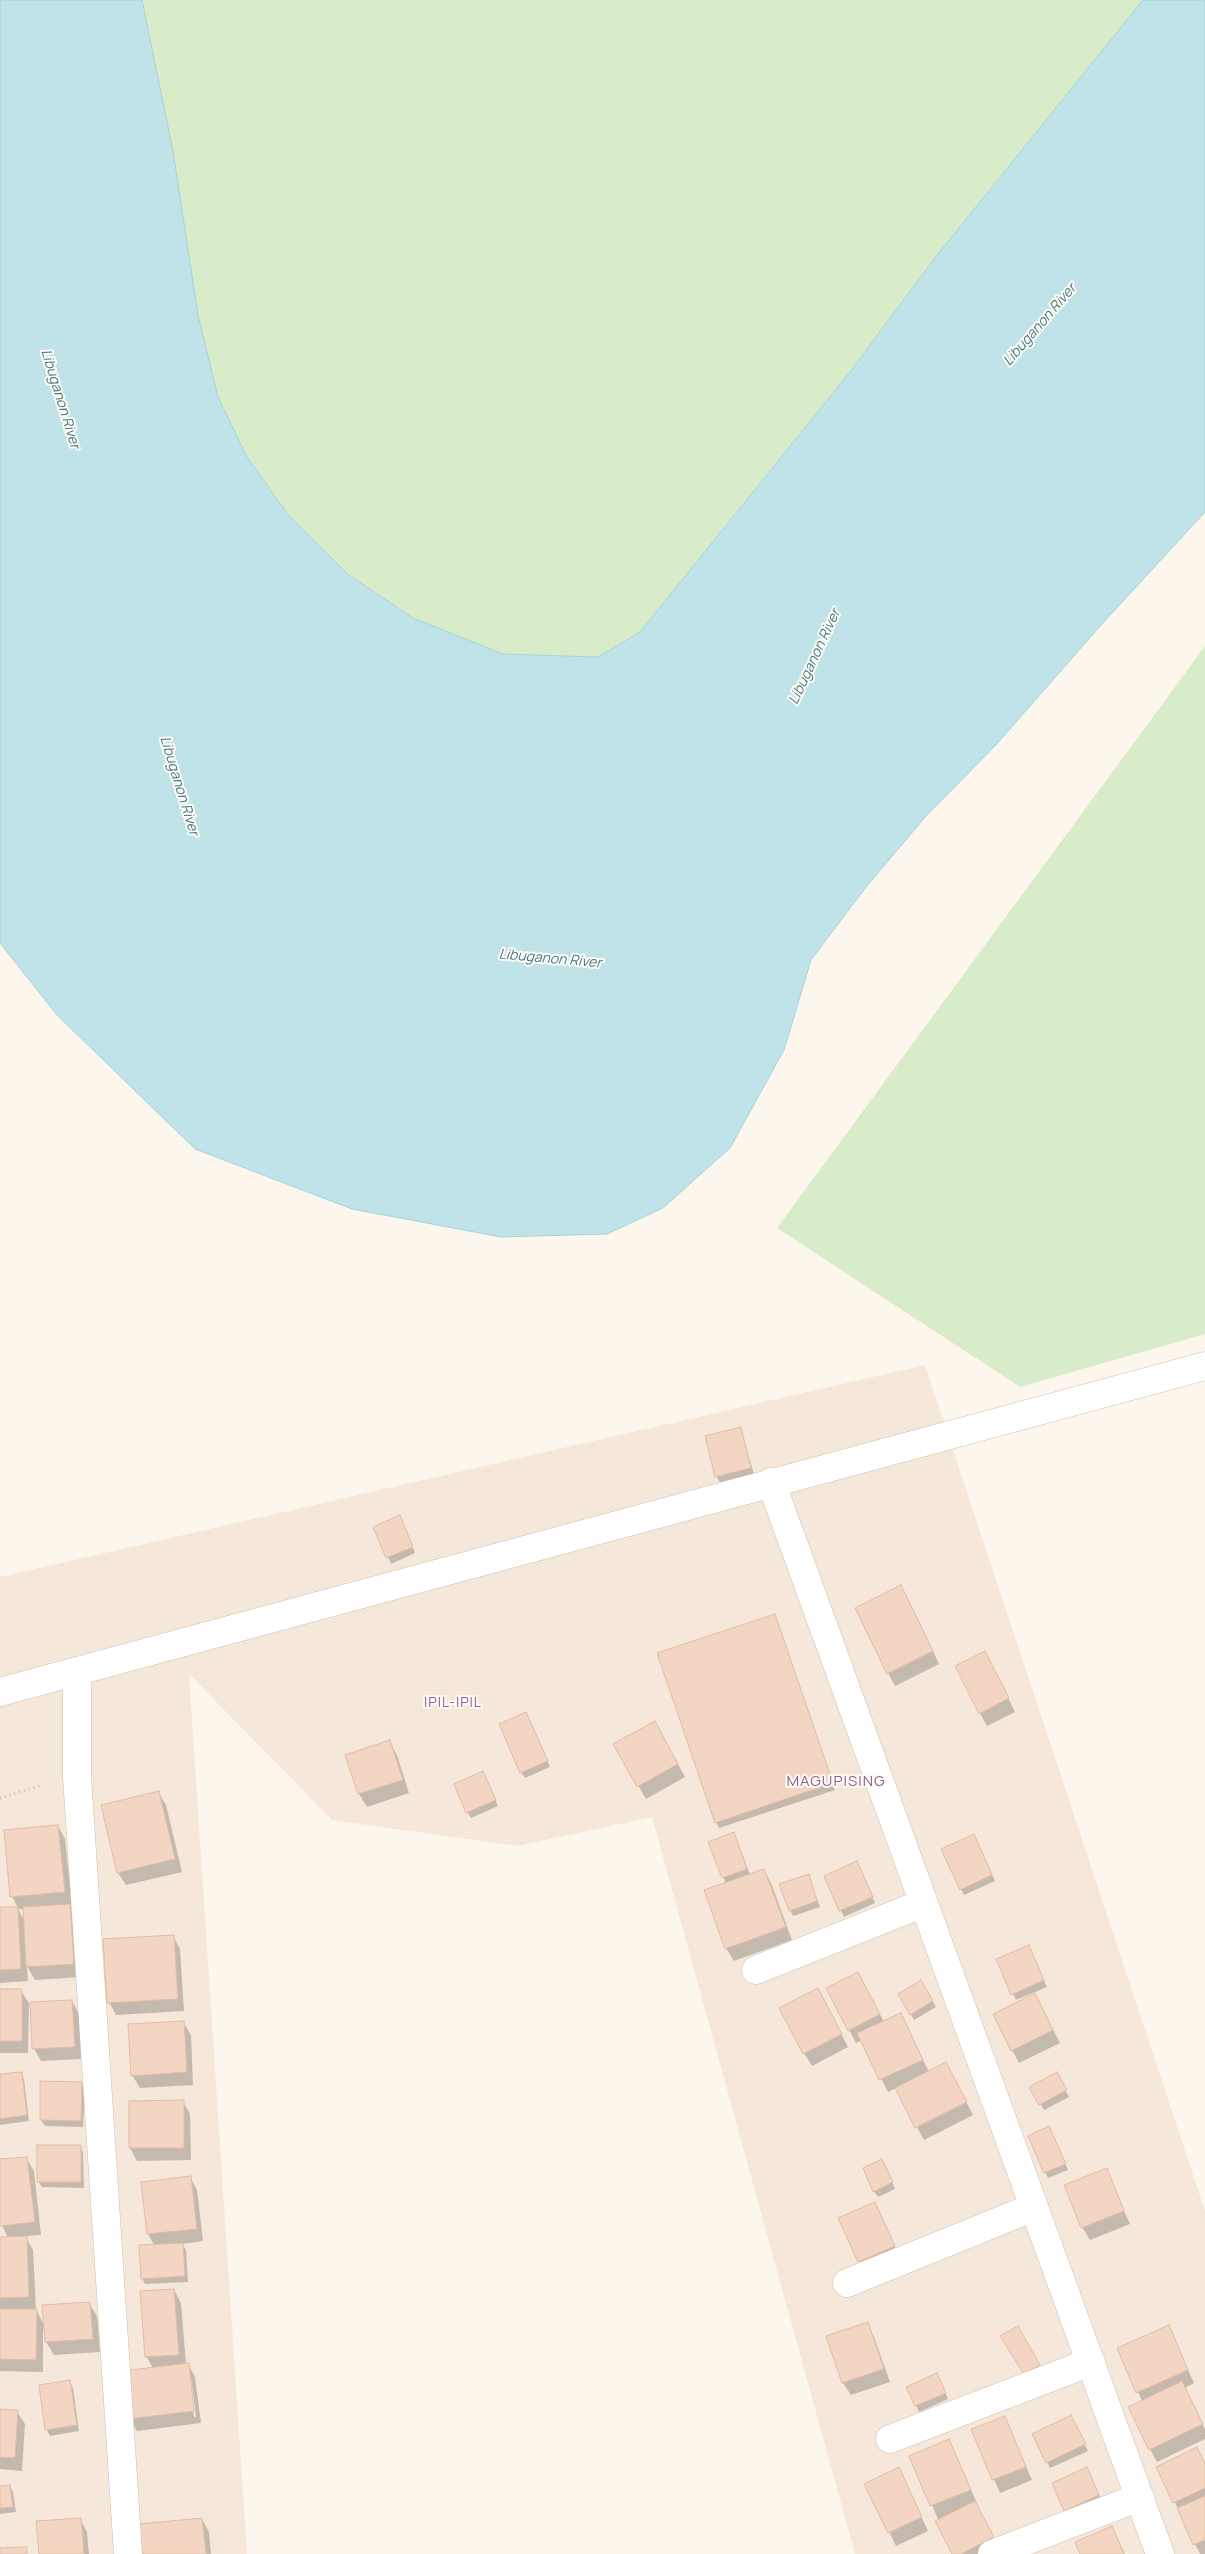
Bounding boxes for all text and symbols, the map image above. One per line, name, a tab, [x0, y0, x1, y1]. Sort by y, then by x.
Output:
water label: Libuganon River	[1000, 281, 1080, 369]
water label: Libuganon River	[37, 347, 83, 451]
water label: Libuganon River	[786, 607, 844, 707]
water label: Libuganon River	[156, 734, 202, 838]
water label: Libuganon River	[498, 946, 602, 972]
district label: IPIL-IPIL	[422, 1695, 484, 1711]
district label: MAGUPISING	[785, 1773, 887, 1791]

